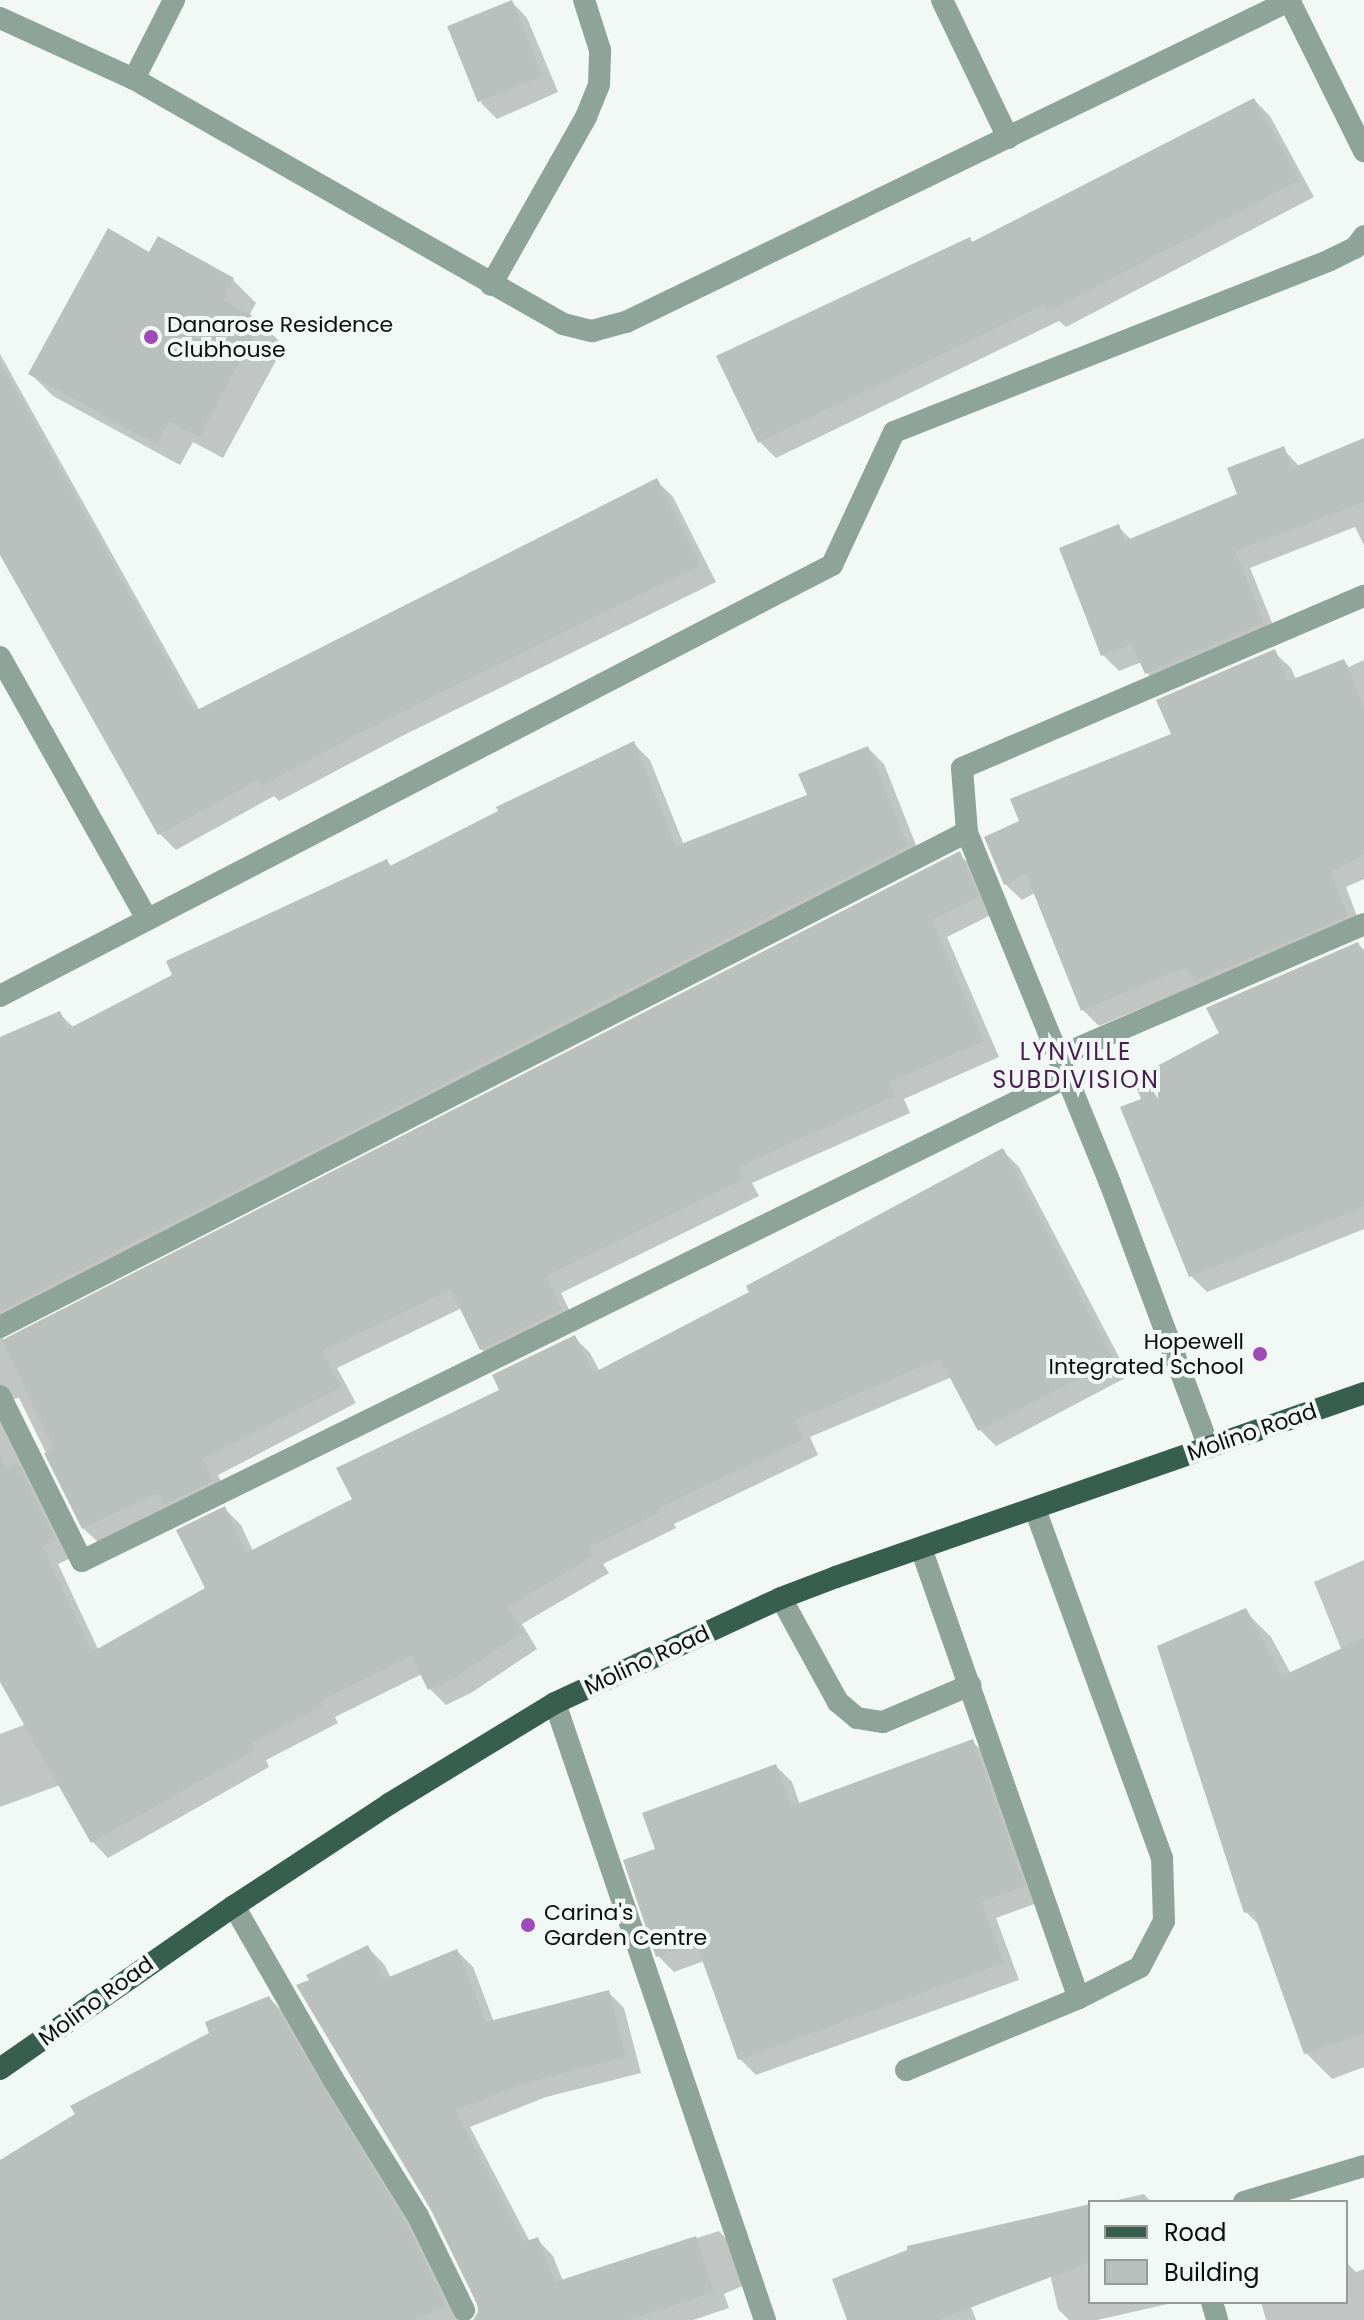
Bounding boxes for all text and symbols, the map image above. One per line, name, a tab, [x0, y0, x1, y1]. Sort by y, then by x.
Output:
place label: Danarose Residence Clubhouse	[167, 311, 393, 362]
marker: Danarose Residence Clubhouse	[142, 328, 160, 346]
district label: LYNVILLE SUBDIVISION	[992, 1038, 1160, 1094]
place label: Hopewell Integrated School	[1049, 1328, 1244, 1380]
marker: Hopewell Integrated School	[1251, 1345, 1269, 1363]
street label: Molino Road	[1184, 1398, 1320, 1466]
street label: Molino Road	[580, 1619, 714, 1701]
place label: Carina's Garden Centre	[544, 1899, 707, 1950]
marker: Carina's Garden Centre	[519, 1916, 537, 1934]
street label: Molino Road	[34, 1951, 158, 2051]
legend	[1088, 2200, 1348, 2304]
text: Road	[1164, 2216, 1226, 2249]
text: Building	[1164, 2256, 1260, 2289]

